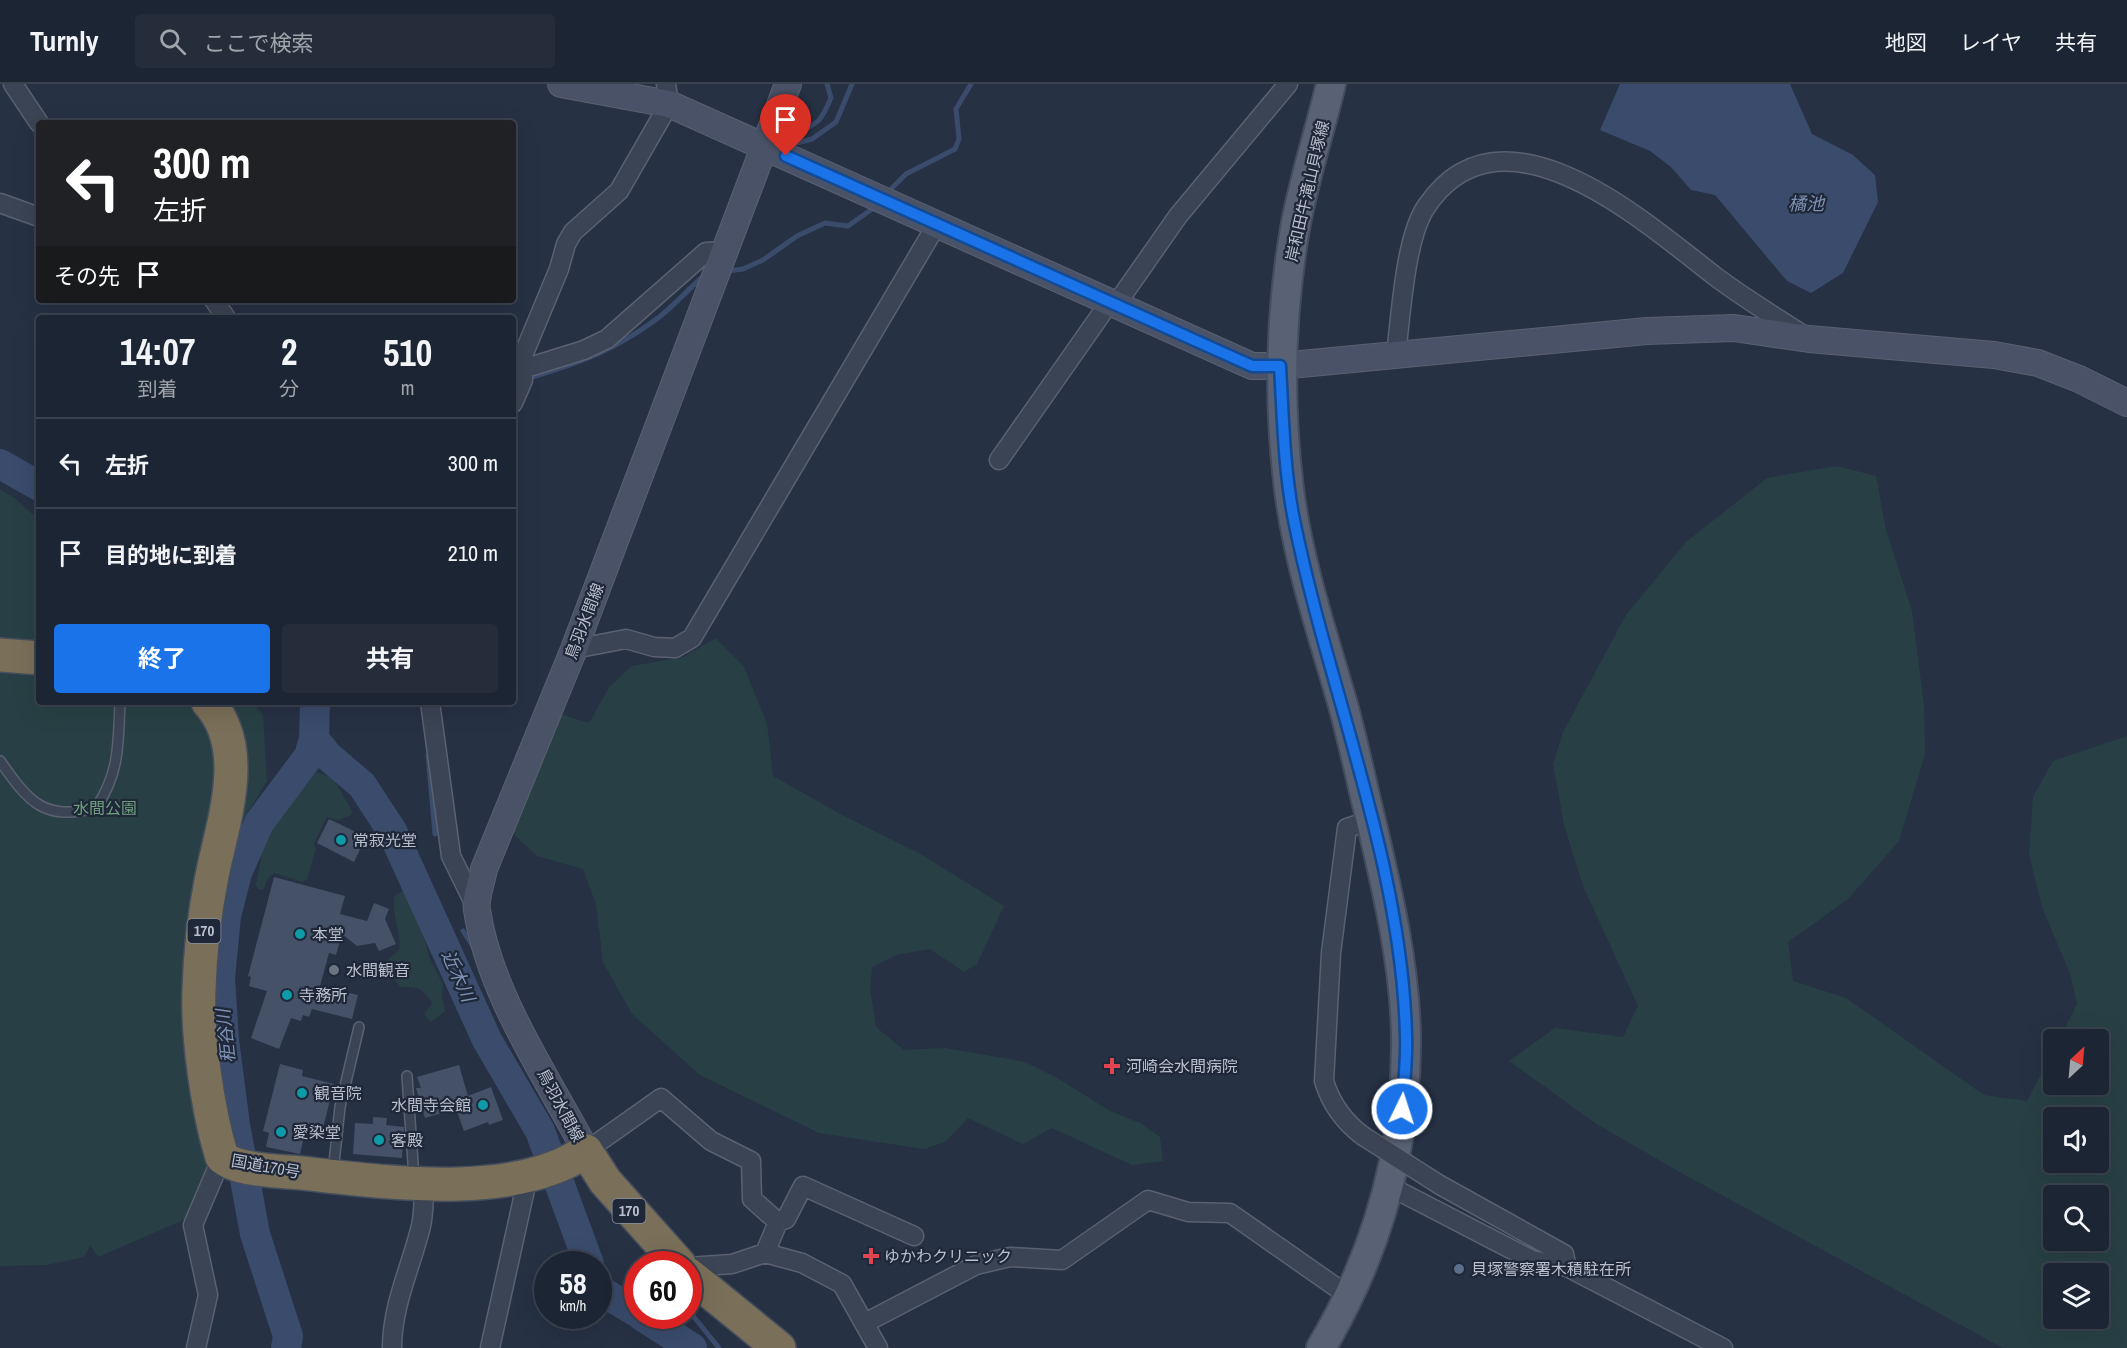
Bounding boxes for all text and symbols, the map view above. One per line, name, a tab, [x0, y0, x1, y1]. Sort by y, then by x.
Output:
search box	[135, 14, 555, 68]
text: Turnly	[30, 22, 99, 60]
icon: search	[156, 25, 189, 58]
text: ここで検索	[204, 28, 314, 58]
text: 地図	[1885, 28, 1927, 57]
text: レイヤ	[1960, 28, 2022, 57]
text: 共有	[2055, 28, 2097, 57]
pin	[760, 94, 811, 156]
icon: arrive	[769, 103, 802, 136]
street label: 岸和田牛滝山貝塚線	[1280, 118, 1334, 264]
text: 300 m	[153, 135, 251, 191]
icon: left	[54, 144, 132, 222]
water label: 橘池	[1788, 191, 1826, 216]
text: 左折	[153, 192, 207, 228]
icon: arrive	[132, 258, 165, 291]
text: その先	[54, 261, 120, 291]
text: 14:07	[120, 328, 195, 376]
text: 2	[281, 328, 297, 376]
text: 510	[383, 329, 432, 377]
text: m	[401, 374, 414, 401]
text: 到着	[138, 375, 178, 402]
text: 分	[279, 375, 299, 402]
icon: left	[54, 447, 87, 480]
text: 300 m	[448, 448, 498, 478]
text: 左折	[105, 450, 149, 480]
icon: arrive	[54, 537, 87, 570]
text: 210 m	[448, 538, 498, 568]
text: 目的地に到着	[105, 540, 237, 570]
street label: 鳥羽水間線	[559, 580, 609, 662]
button: 終了	[54, 624, 270, 693]
button: 共有	[282, 624, 498, 693]
park label: 水間公園	[73, 797, 137, 819]
place label: 常寂光堂	[353, 829, 417, 851]
marker: 常寂光堂	[334, 833, 348, 847]
road number: 170	[188, 919, 220, 943]
place label: 本堂	[312, 923, 344, 945]
marker: 本堂	[293, 927, 307, 941]
water label: 近木川	[436, 946, 482, 1007]
place label: 水間観音	[346, 959, 410, 981]
marker: 水間観音	[327, 963, 341, 977]
place label: 寺務所	[299, 984, 347, 1006]
marker: 寺務所	[280, 988, 294, 1002]
water label: 秬谷川	[210, 1006, 241, 1064]
north arrow	[2043, 1029, 2109, 1095]
map controls	[2043, 1029, 2109, 1329]
place label: 河崎会水間病院	[1126, 1055, 1238, 1077]
marker: 河崎会水間病院	[1103, 1057, 1121, 1075]
street label: 鳥羽水間線	[533, 1065, 589, 1145]
position arrow	[1370, 1077, 1434, 1141]
place label: 観音院	[314, 1082, 362, 1104]
marker: 観音院	[295, 1086, 309, 1100]
place label: 水間寺会館	[391, 1094, 471, 1116]
marker: 水間寺会館	[476, 1098, 490, 1112]
button: sound	[2043, 1107, 2109, 1173]
place label: 愛染堂	[293, 1121, 341, 1143]
marker: 愛染堂	[274, 1125, 288, 1139]
place label: 客殿	[391, 1129, 423, 1151]
marker: 客殿	[372, 1133, 386, 1147]
street label: 国道170号	[230, 1149, 302, 1183]
button: search	[2043, 1185, 2109, 1251]
road number: 170	[612, 1199, 646, 1223]
place label: ゆかわクリニック	[884, 1245, 1012, 1267]
marker: ゆかわクリニック	[862, 1247, 880, 1265]
speed limit sign: 60	[624, 1251, 702, 1329]
place label: 貝塚警察署木積駐在所	[1471, 1258, 1631, 1280]
marker: 貝塚警察署木積駐在所	[1452, 1262, 1466, 1276]
text: 58	[559, 1263, 587, 1303]
button: layers	[2043, 1263, 2109, 1329]
text: km/h	[560, 1295, 586, 1316]

